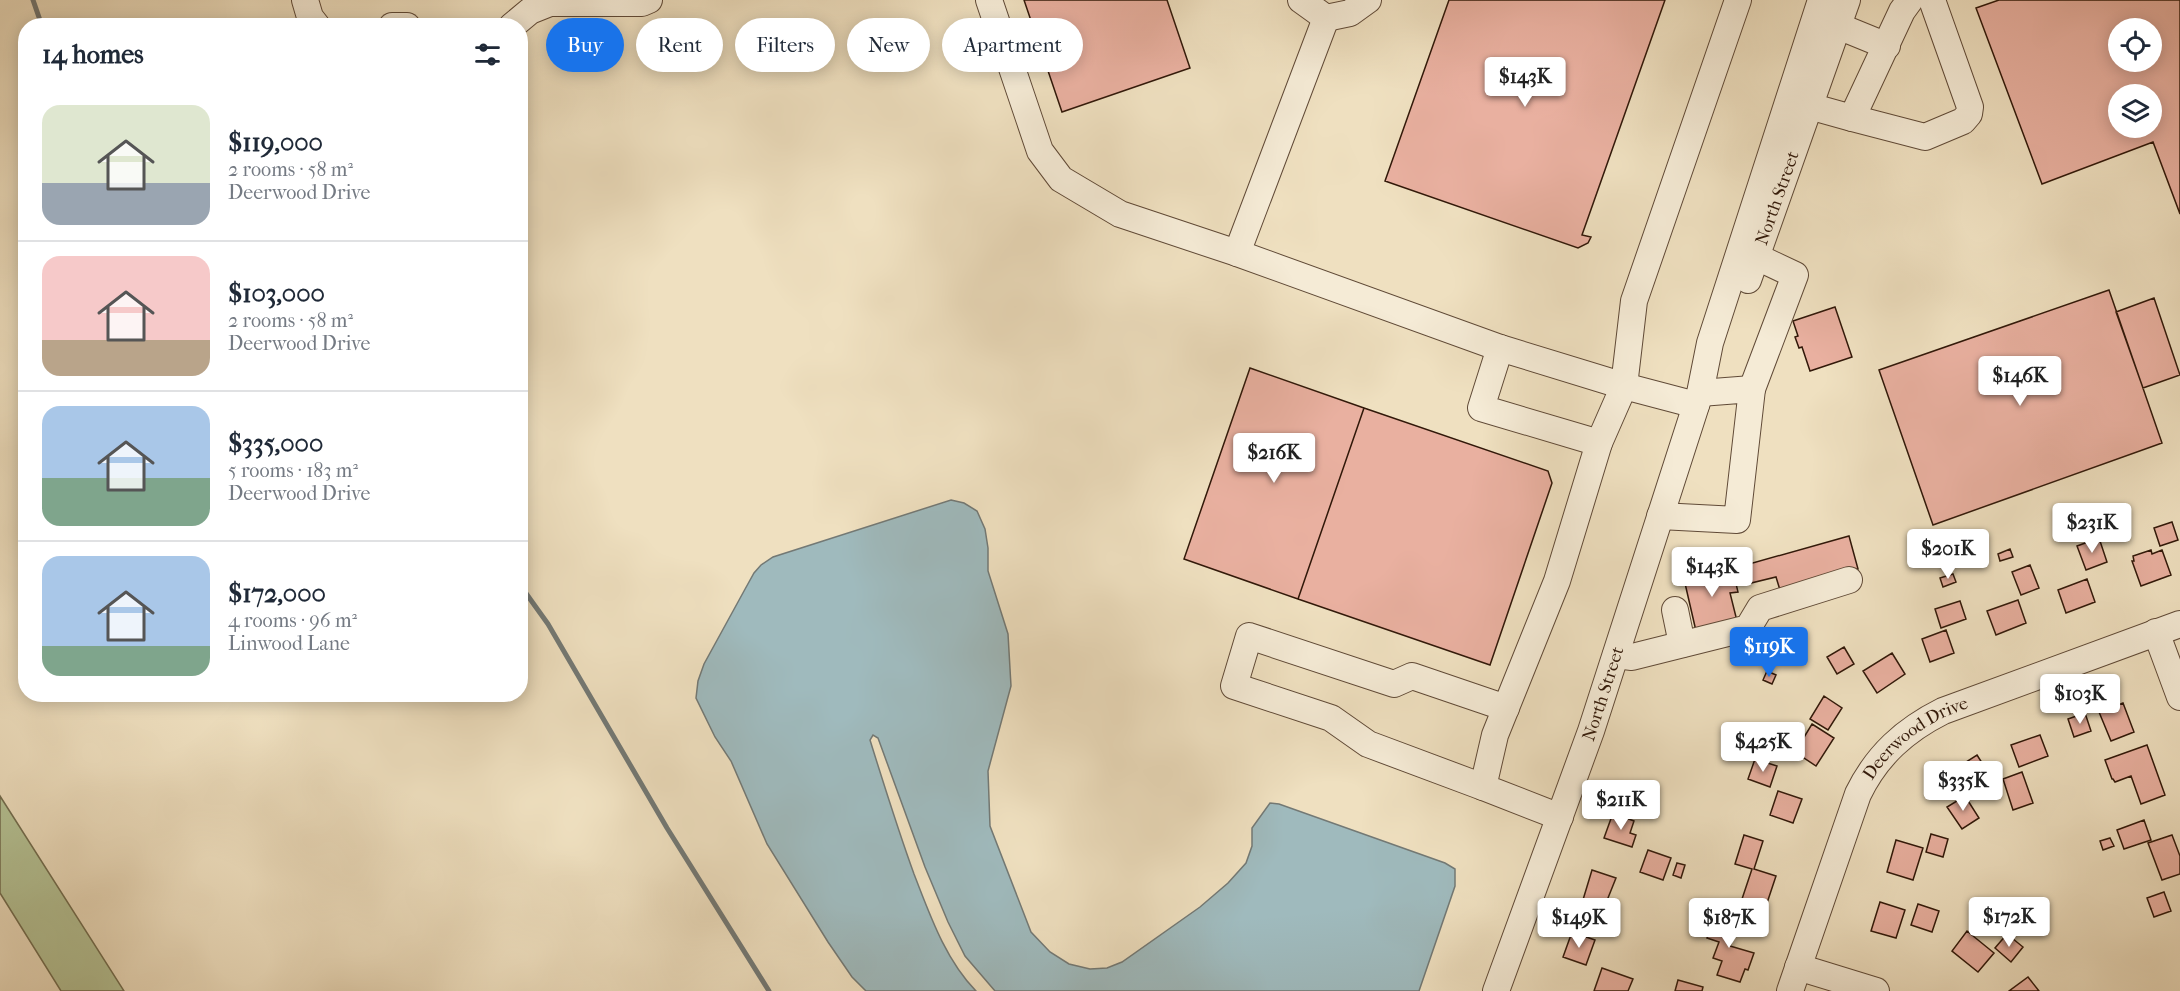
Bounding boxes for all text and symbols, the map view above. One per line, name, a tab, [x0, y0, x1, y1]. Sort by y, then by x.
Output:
chip: Buy	[546, 18, 624, 72]
chip: Rent	[636, 18, 723, 72]
chip: Filters	[735, 18, 835, 72]
chip: New	[847, 18, 930, 72]
chip: Apartment	[942, 18, 1083, 72]
map controls	[2108, 18, 2162, 138]
button: locate	[2108, 18, 2162, 72]
icon: filters	[471, 38, 504, 71]
text: 14 homes	[42, 39, 144, 70]
pin: $143K	[1483, 57, 1567, 108]
text: $143K	[1499, 65, 1551, 88]
button: layers	[2108, 84, 2162, 138]
text: $119,000	[228, 127, 323, 158]
icon: home	[90, 129, 162, 201]
street label: North Street	[1751, 148, 1804, 248]
text: 2 rooms · 58 m²	[228, 158, 353, 181]
text: Deerwood Drive	[228, 181, 370, 204]
text: $103,000	[228, 278, 325, 309]
icon: home	[90, 280, 162, 352]
text: 2 rooms · 58 m²	[228, 309, 353, 332]
text: Deerwood Drive	[228, 332, 370, 355]
pin: $146K	[1978, 356, 2062, 407]
text: $146K	[1992, 364, 2048, 387]
text: $335,000	[228, 428, 323, 459]
icon: home	[90, 430, 162, 502]
pin: $216K	[1232, 433, 1316, 484]
text: $216K	[1247, 441, 1301, 464]
text: 5 rooms · 183 m²	[228, 459, 358, 482]
text: Deerwood Drive	[228, 482, 370, 505]
pin: $231K	[2050, 503, 2134, 554]
text: $231K	[2066, 511, 2118, 534]
pin: $201K	[1906, 529, 1990, 580]
text: $201K	[1921, 537, 1975, 560]
pin: $143K	[1670, 547, 1754, 598]
text: $143K	[1686, 555, 1738, 578]
text: $172,000	[228, 578, 326, 609]
icon: home	[90, 580, 162, 652]
text: 4 rooms · 96 m²	[228, 609, 357, 632]
pin: $119K	[1727, 627, 1811, 678]
text: Linwood Lane	[228, 632, 350, 655]
text: $119K	[1744, 635, 1794, 658]
street label: North Street	[1578, 643, 1629, 744]
pin: $103K	[2038, 674, 2122, 725]
text: $103K	[2054, 682, 2106, 705]
street label: Deerwood Drive	[1858, 693, 1971, 784]
pin: $425K	[1721, 722, 1805, 773]
text: $425K	[1735, 730, 1791, 753]
pin: $335K	[1921, 761, 2005, 812]
text: $335K	[1938, 769, 1988, 792]
pin: $211K	[1579, 780, 1663, 831]
text: $211K	[1596, 788, 1646, 811]
pin: $172K	[1967, 897, 2051, 948]
pin: $149K	[1537, 898, 1621, 949]
pin: $187K	[1687, 898, 1771, 949]
text: $172K	[1983, 905, 2035, 928]
text: $149K	[1552, 906, 1606, 929]
text: $187K	[1703, 906, 1755, 929]

